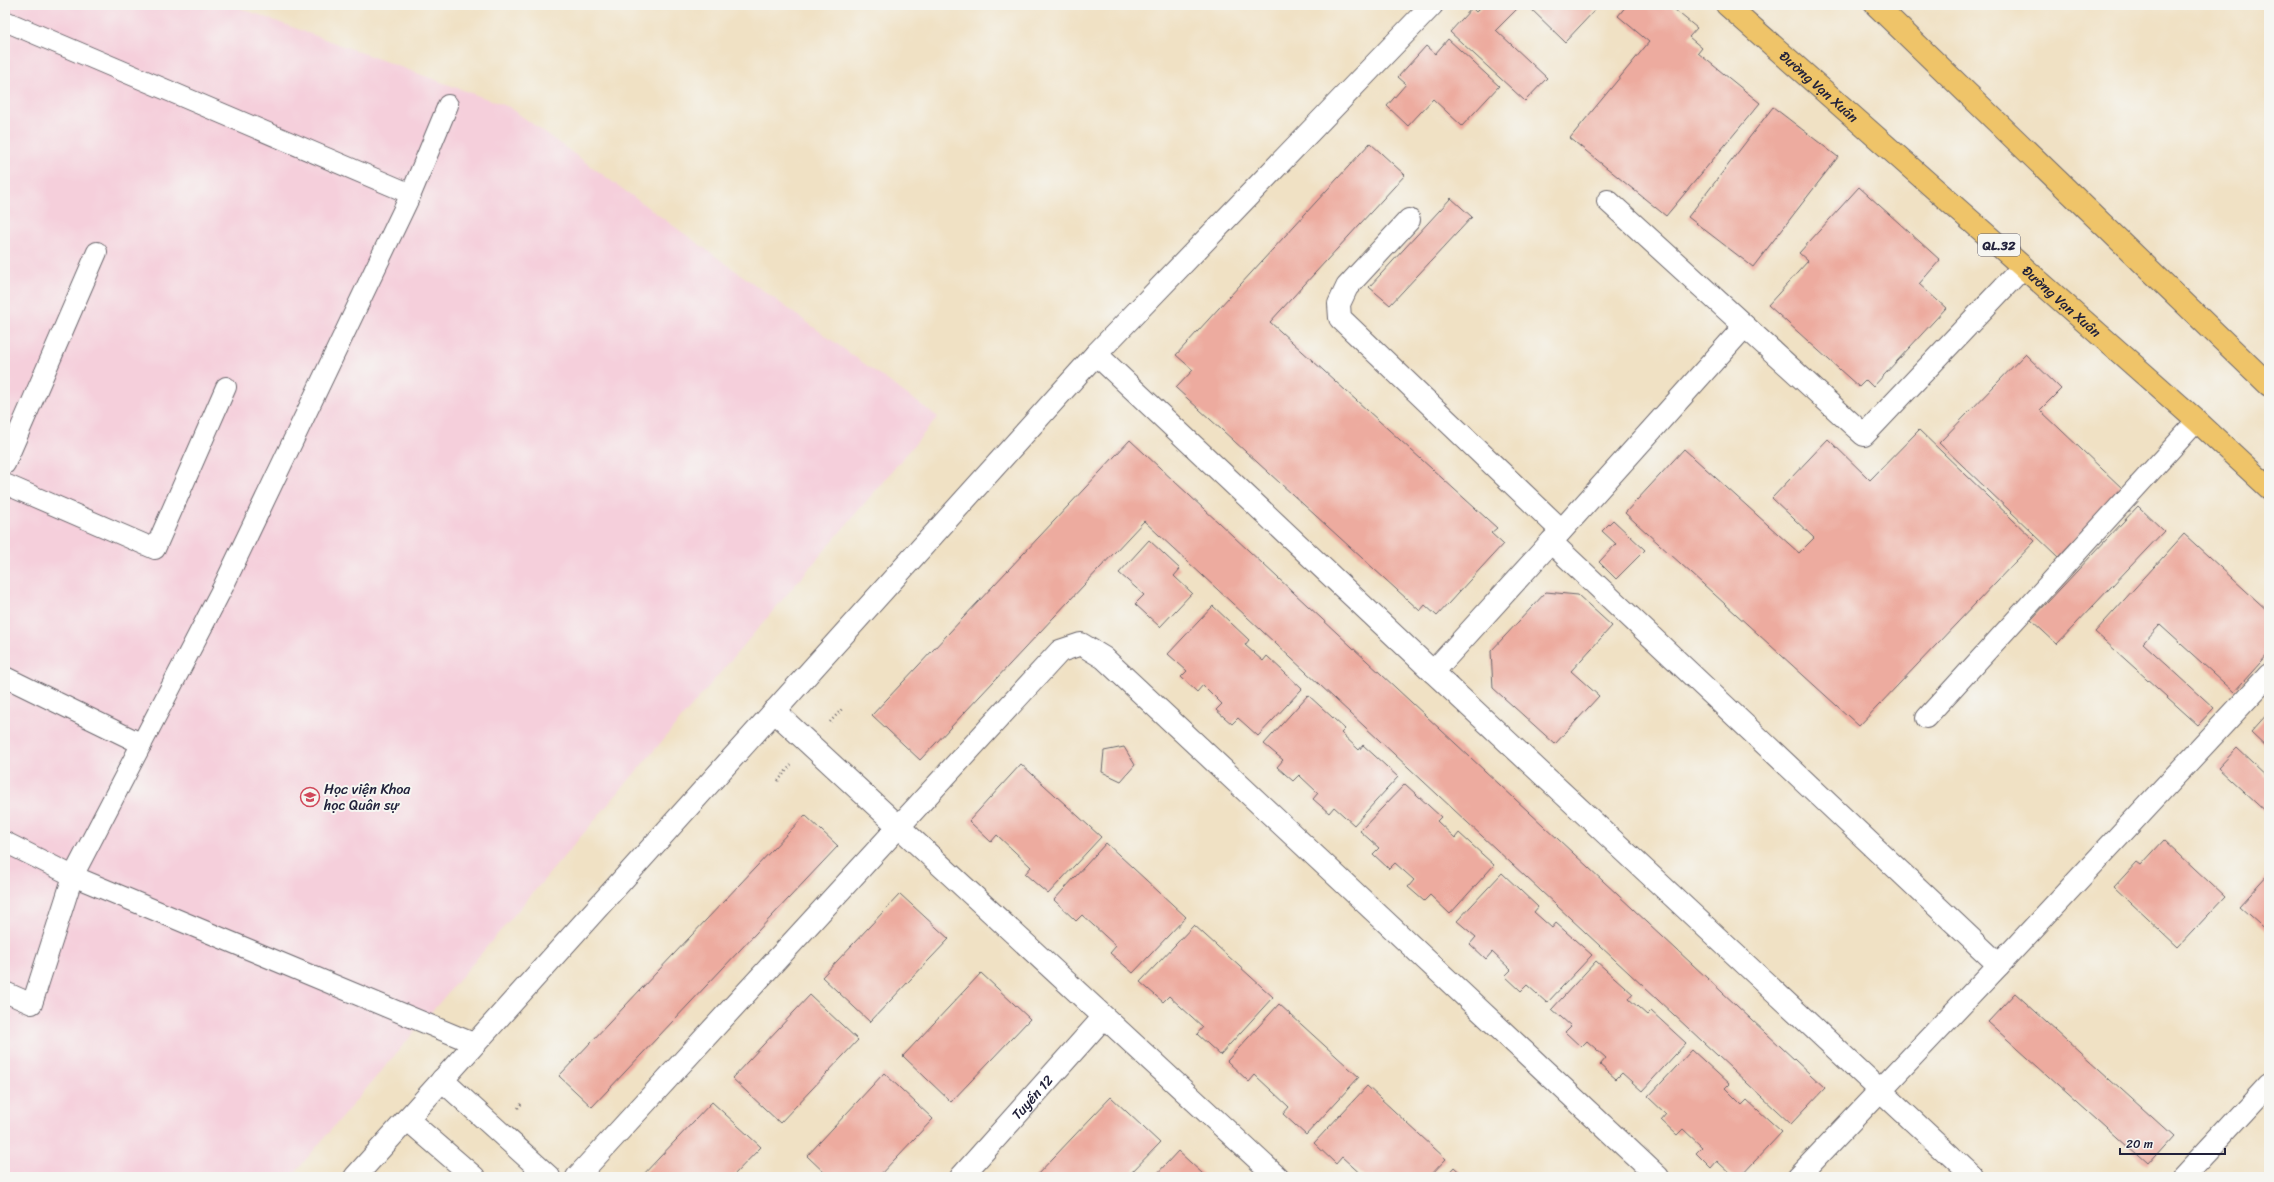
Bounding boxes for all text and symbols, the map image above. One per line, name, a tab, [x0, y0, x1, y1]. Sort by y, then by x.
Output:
street label: Đường Vạn Xuân	[1773, 45, 1865, 129]
road number: QL.32	[1978, 234, 2020, 256]
street label: Đường Vạn Xuân	[2016, 259, 2107, 344]
place label: Học viện Khoa học Quân sự	[323, 777, 411, 818]
school or university icon: Học viện Khoa học Quân sự	[299, 786, 321, 808]
street label: Tuyến 12	[1005, 1069, 1060, 1126]
scale bar	[2120, 1130, 2225, 1156]
text: 20 m	[2126, 1133, 2153, 1155]

